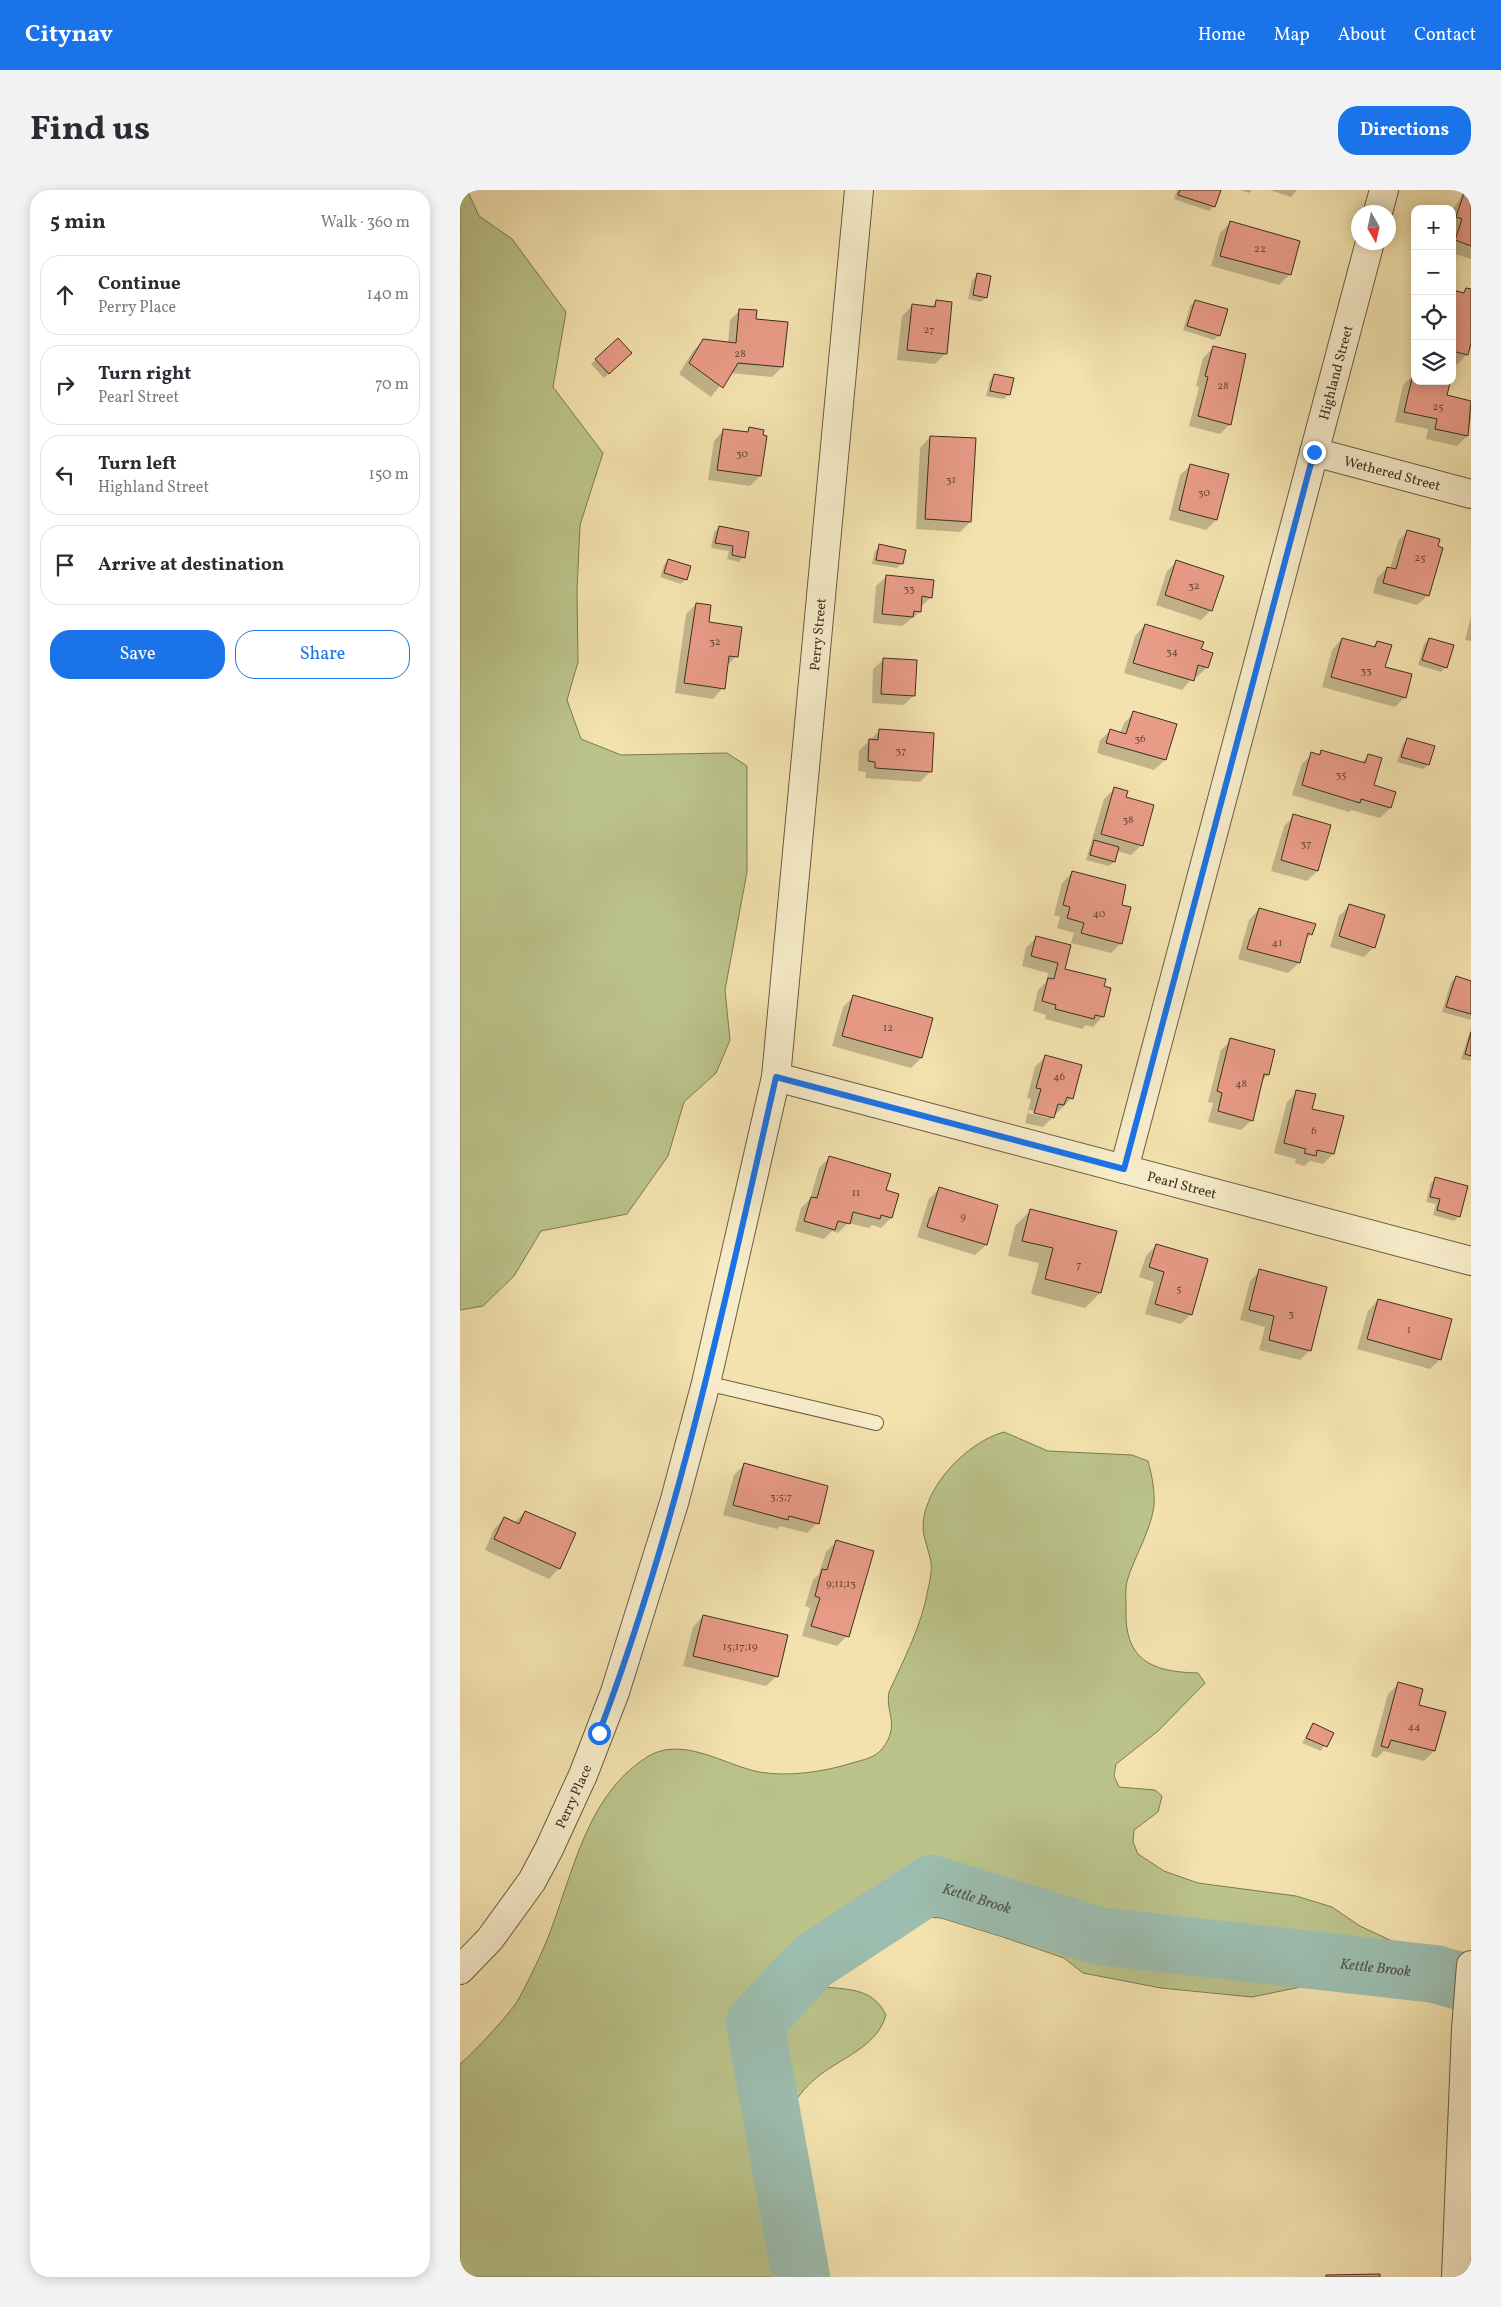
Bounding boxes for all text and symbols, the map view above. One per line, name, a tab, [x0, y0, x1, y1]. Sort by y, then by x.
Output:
text: Citynav	[25, 18, 113, 52]
text: Home	[1198, 23, 1246, 48]
text: Map	[1274, 23, 1310, 48]
text: About	[1338, 23, 1386, 48]
text: Contact	[1414, 23, 1476, 48]
text: Find us	[30, 106, 150, 154]
button: Directions	[1338, 106, 1471, 155]
north arrow	[1351, 205, 1396, 250]
map controls	[1411, 205, 1456, 385]
button: +	[1411, 205, 1456, 250]
text: 5 min	[50, 208, 106, 237]
text: Walk · 360 m	[321, 212, 410, 234]
house number: 22	[1254, 242, 1266, 257]
button: −	[1411, 250, 1456, 295]
text: Continue	[98, 271, 181, 297]
icon: ahead	[51, 281, 79, 309]
text: 140 m	[367, 284, 409, 306]
button: locate	[1411, 295, 1456, 340]
text: Perry Place	[98, 297, 176, 319]
house number: 27	[924, 323, 934, 338]
street label: Highland Street	[1315, 323, 1358, 422]
button: layers	[1411, 340, 1456, 385]
house number: 28	[734, 347, 746, 362]
text: Turn right	[98, 361, 191, 387]
icon: right	[51, 371, 79, 399]
text: 70 m	[375, 374, 409, 396]
house number: 28	[1217, 379, 1229, 394]
text: Pearl Street	[98, 387, 179, 409]
house number: 25	[1432, 400, 1444, 415]
route end	[1303, 441, 1326, 464]
house number: 30	[736, 447, 748, 462]
text: Turn left	[98, 451, 177, 477]
street label: Wethered Street	[1341, 452, 1442, 496]
icon: left	[51, 461, 79, 489]
text: 150 m	[368, 464, 409, 486]
house number: 31	[946, 473, 956, 488]
text: Highland Street	[98, 477, 209, 499]
house number: 30	[1198, 486, 1210, 501]
icon: arrive	[51, 551, 79, 579]
house number: 25	[1414, 551, 1426, 566]
text: Arrive at destination	[98, 552, 284, 578]
house number: 32	[1188, 579, 1200, 594]
house number: 33	[903, 582, 915, 597]
street label: Perry Street	[806, 597, 832, 672]
button: Save	[50, 630, 225, 679]
button: Share	[235, 630, 410, 679]
house number: 32	[709, 635, 721, 650]
house number: 34	[1166, 645, 1179, 660]
house number: 33	[1360, 664, 1372, 679]
house number: 36	[1134, 732, 1146, 747]
house number: 37	[896, 744, 906, 759]
house number: 35	[1336, 768, 1346, 783]
house number: 38	[1122, 813, 1134, 828]
house number: 37	[1301, 837, 1311, 852]
house number: 40	[1093, 907, 1106, 922]
house number: 41	[1272, 936, 1282, 951]
house number: 12	[883, 1021, 893, 1036]
house number: 46	[1053, 1070, 1065, 1085]
house number: 48	[1235, 1077, 1247, 1092]
house number: 6	[1311, 1124, 1317, 1139]
street label: Pearl Street	[1145, 1168, 1218, 1204]
house number: 11	[852, 1186, 860, 1201]
house number: 9	[960, 1210, 966, 1225]
house number: 7	[1076, 1258, 1082, 1273]
house number: 5	[1176, 1282, 1182, 1297]
house number: 3	[1288, 1307, 1294, 1322]
house number: 1	[1407, 1323, 1411, 1338]
house number: 3;5;7	[770, 1490, 792, 1505]
house number: 9;11;13	[826, 1577, 856, 1592]
house number: 15;17;19	[723, 1640, 758, 1655]
house number: 44	[1407, 1720, 1421, 1735]
route start	[588, 1722, 611, 1745]
street label: Perry Place	[552, 1762, 597, 1832]
water label: Kettle Brook	[939, 1879, 1014, 1920]
water label: Kettle Brook	[1339, 1954, 1412, 1983]

